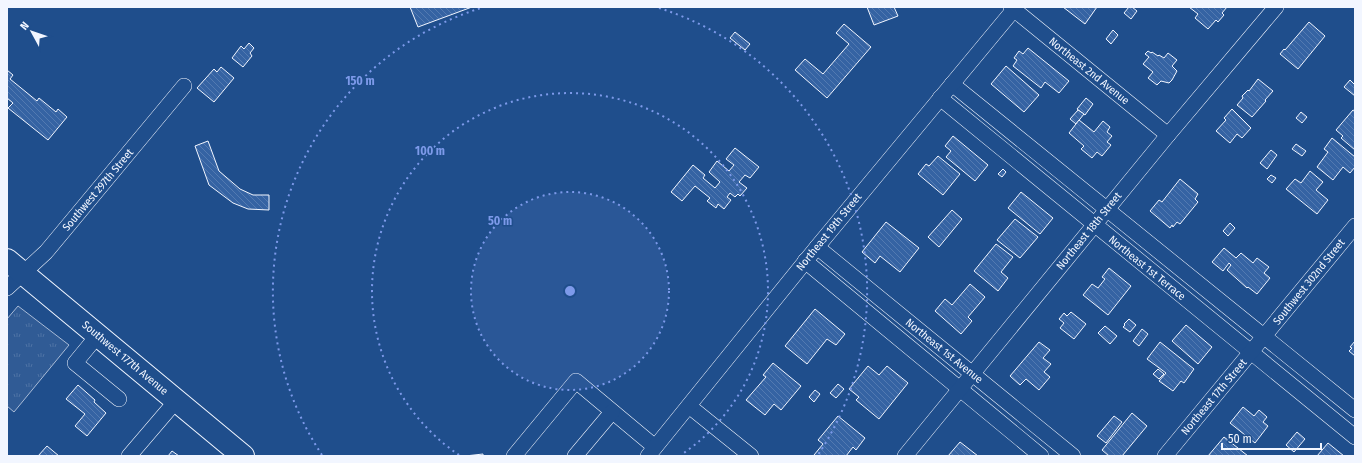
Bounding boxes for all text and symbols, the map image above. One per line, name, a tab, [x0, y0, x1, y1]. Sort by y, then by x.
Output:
north arrow	[12, 12, 52, 52]
text: N	[18, 19, 32, 33]
street label: Northeast 2nd Avenue	[1046, 35, 1132, 107]
text: 150 m	[345, 74, 375, 88]
text: 100 m	[415, 144, 445, 158]
street label: Southwest 297th Street	[60, 146, 136, 234]
street label: Northeast 18th Street	[1054, 189, 1125, 272]
street label: Northeast 19th Street	[794, 190, 864, 273]
text: 50 m	[488, 214, 512, 228]
street label: Northeast 1st Terrace	[1106, 233, 1188, 303]
street label: Southwest 302nd Street	[1270, 236, 1348, 328]
centre of rings	[563, 284, 577, 298]
street label: Northeast 1st Avenue	[903, 316, 985, 386]
street label: Southwest 177th Avenue	[79, 318, 171, 398]
street label: Northeast 17th Street	[1178, 356, 1250, 438]
scale bar	[1222, 425, 1321, 451]
text: 50 m	[1228, 432, 1252, 446]

